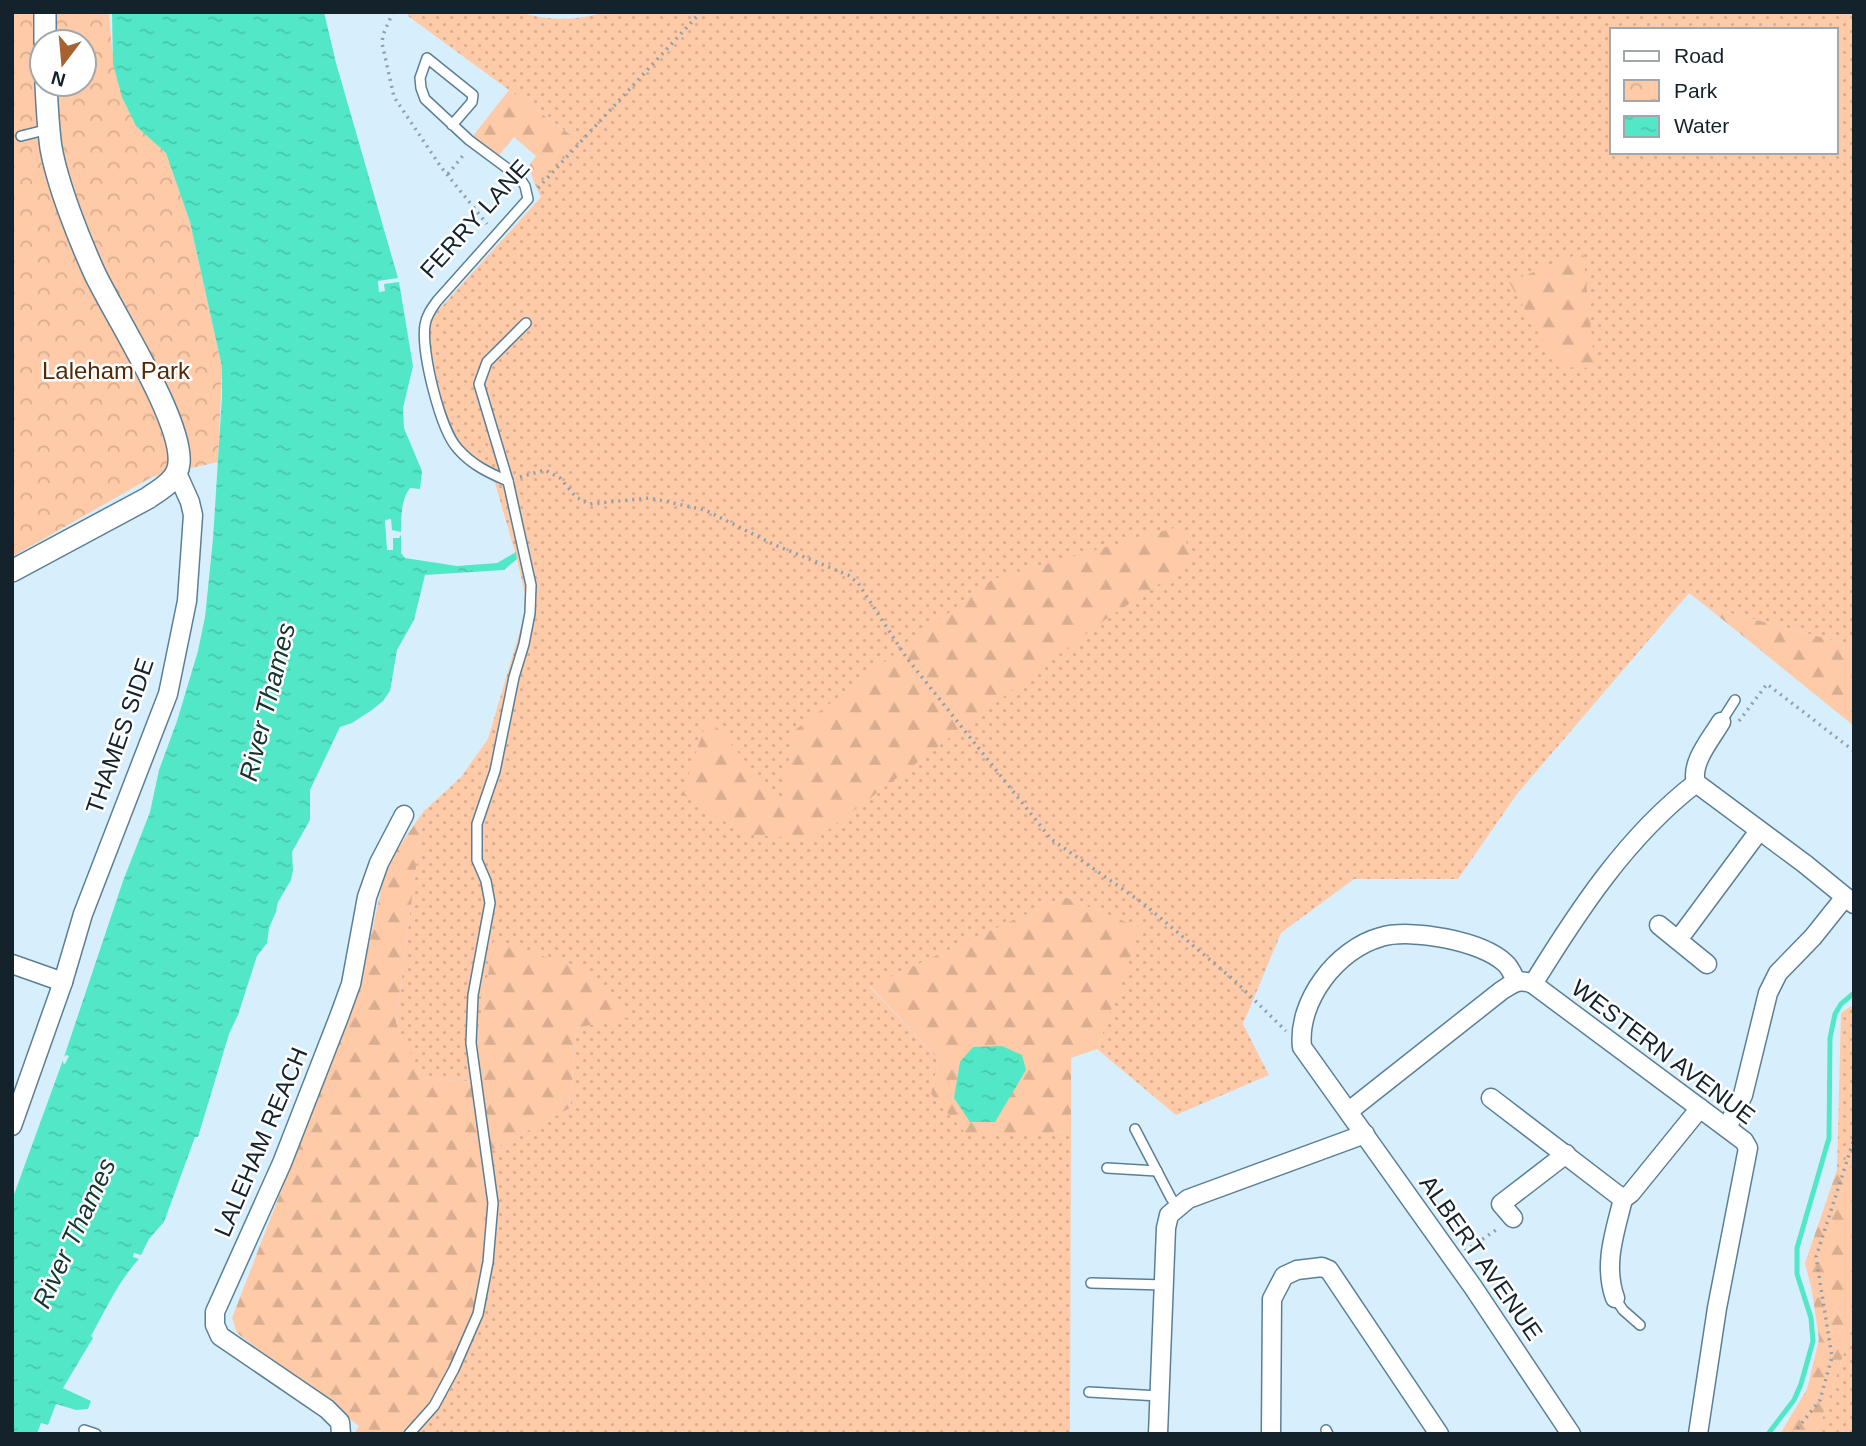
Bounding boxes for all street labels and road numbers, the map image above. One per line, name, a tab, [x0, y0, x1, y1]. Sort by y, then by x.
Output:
street label: FERRY LANE	[414, 154, 535, 283]
street label: THAMES SIDE	[80, 655, 159, 817]
street label: WESTERN AVENUE	[1566, 974, 1760, 1129]
street label: LALEHAM REACH	[209, 1043, 313, 1240]
street label: ALBERT AVENUE	[1414, 1170, 1548, 1345]

